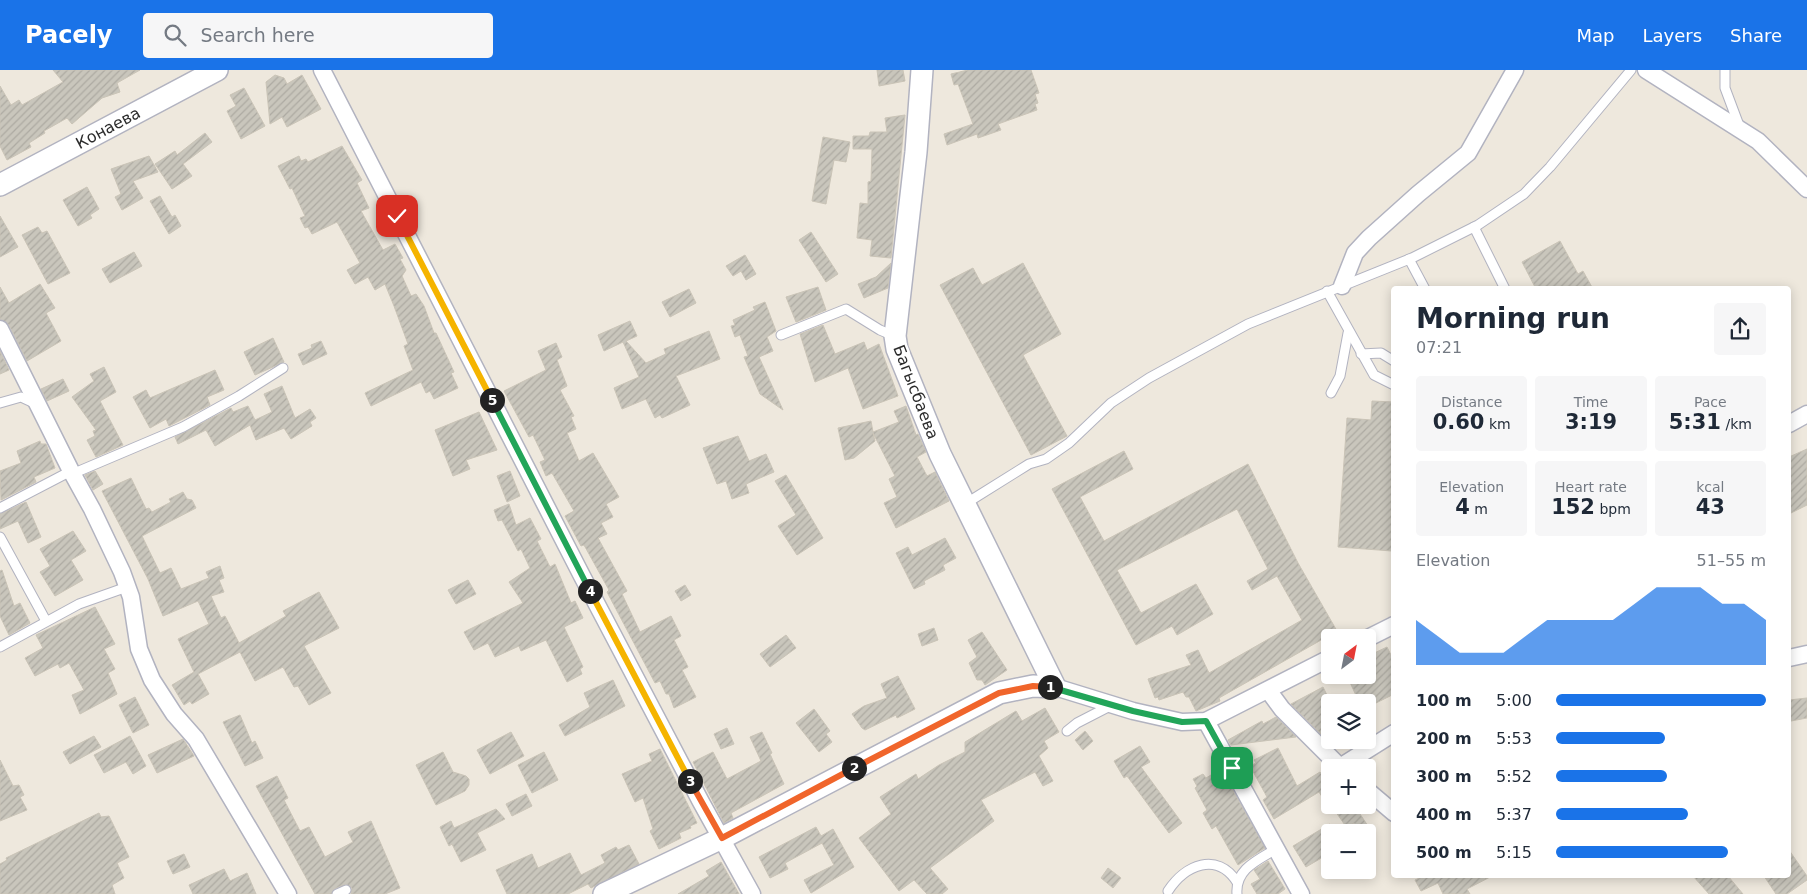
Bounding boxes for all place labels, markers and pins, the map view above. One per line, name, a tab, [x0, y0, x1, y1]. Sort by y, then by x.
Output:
pin	[376, 195, 418, 237]
pin: 5	[480, 388, 504, 412]
pin: 4	[578, 578, 602, 604]
pin: 1	[1038, 674, 1062, 700]
pin	[1211, 747, 1253, 789]
pin: 2	[842, 756, 866, 780]
pin: 3	[678, 768, 702, 794]

